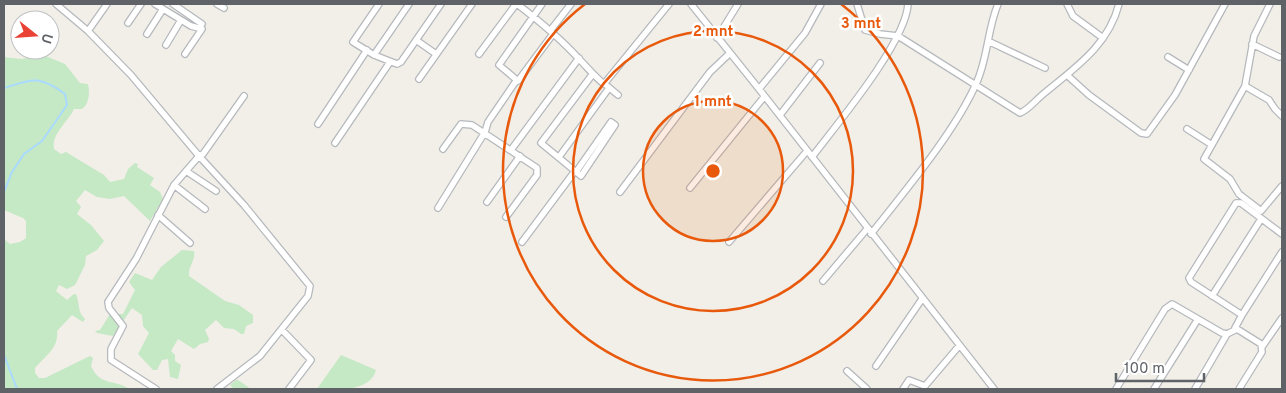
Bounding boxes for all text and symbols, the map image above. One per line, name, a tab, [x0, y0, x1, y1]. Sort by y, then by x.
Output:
north arrow	[10, 10, 60, 60]
text: 3 mnt	[841, 15, 881, 34]
text: 2 mnt	[693, 23, 733, 42]
text: U	[36, 31, 56, 46]
text: 1 mnt	[694, 93, 732, 112]
centre of rings	[704, 162, 722, 180]
scale bar	[1116, 350, 1204, 382]
text: 100 m	[1124, 360, 1165, 379]

